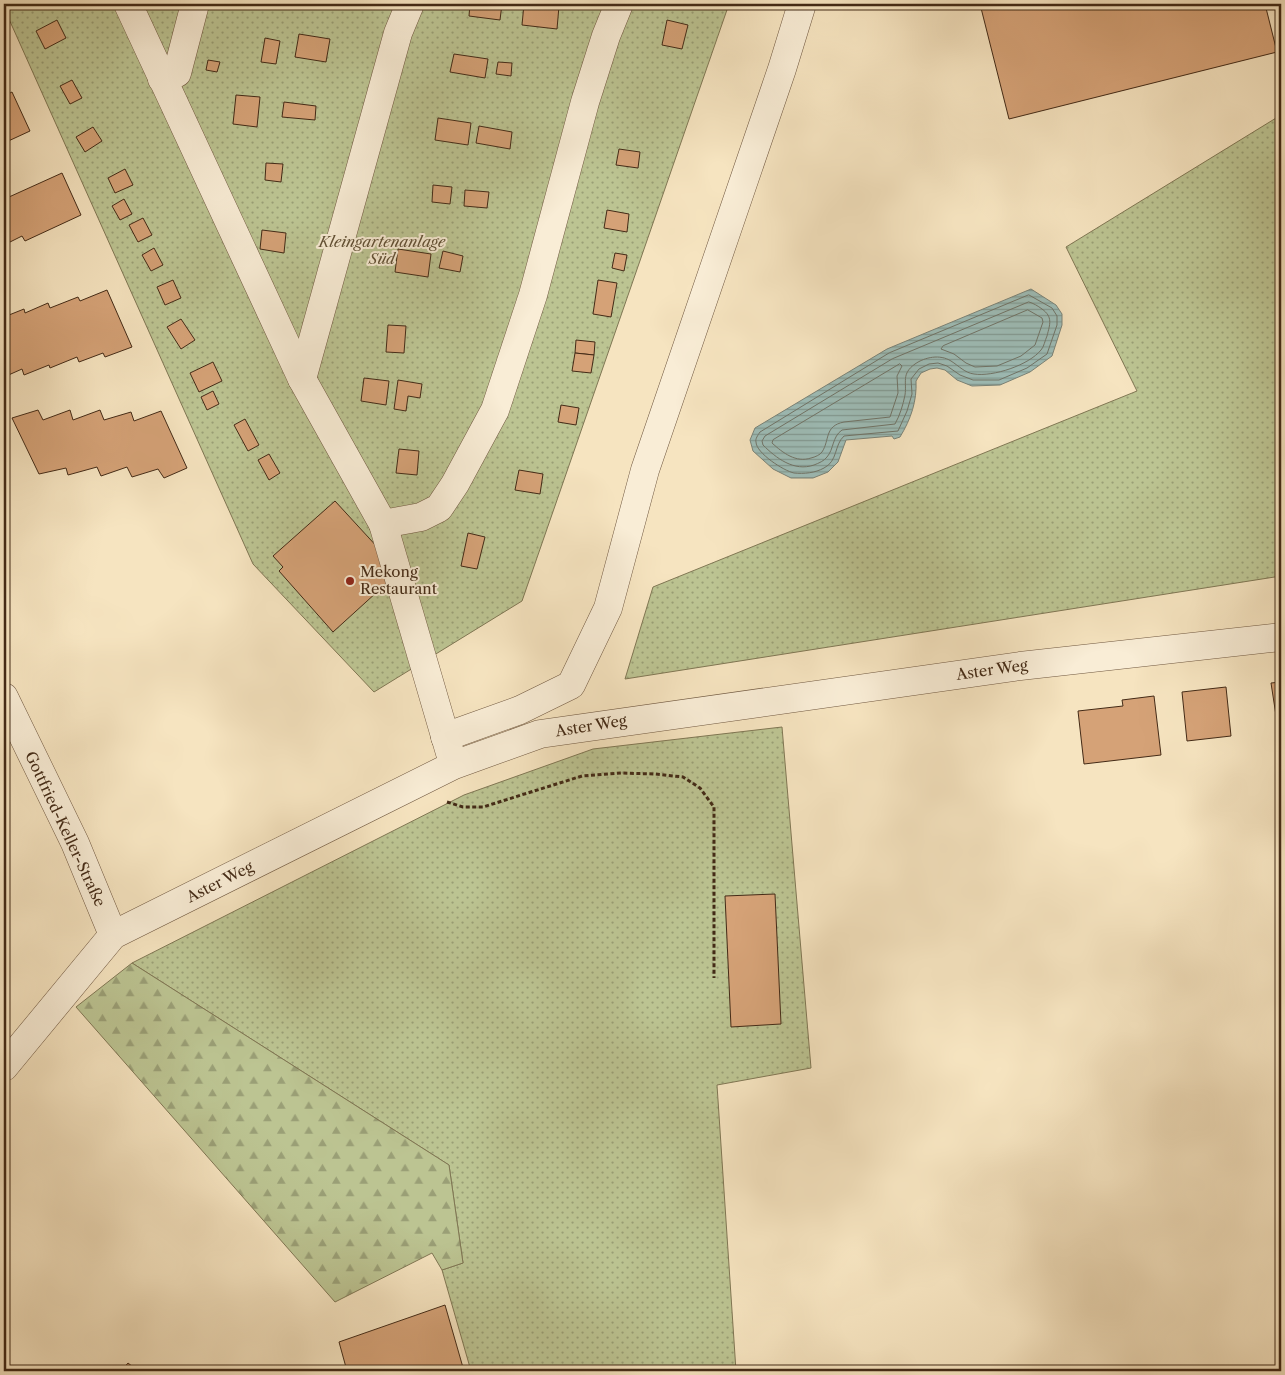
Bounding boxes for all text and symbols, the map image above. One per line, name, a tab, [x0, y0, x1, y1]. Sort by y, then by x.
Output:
park label: Kleingartenanlage Süd	[318, 232, 446, 268]
place label: Mekong Restaurant	[360, 562, 438, 598]
marker: Mekong Restaurant	[344, 575, 356, 587]
street label: Aster Weg	[954, 655, 1029, 684]
street label: Aster Weg	[553, 710, 628, 741]
street label: Gottfried-Keller-Straße	[21, 748, 110, 909]
street label: Aster Weg	[182, 857, 256, 907]

